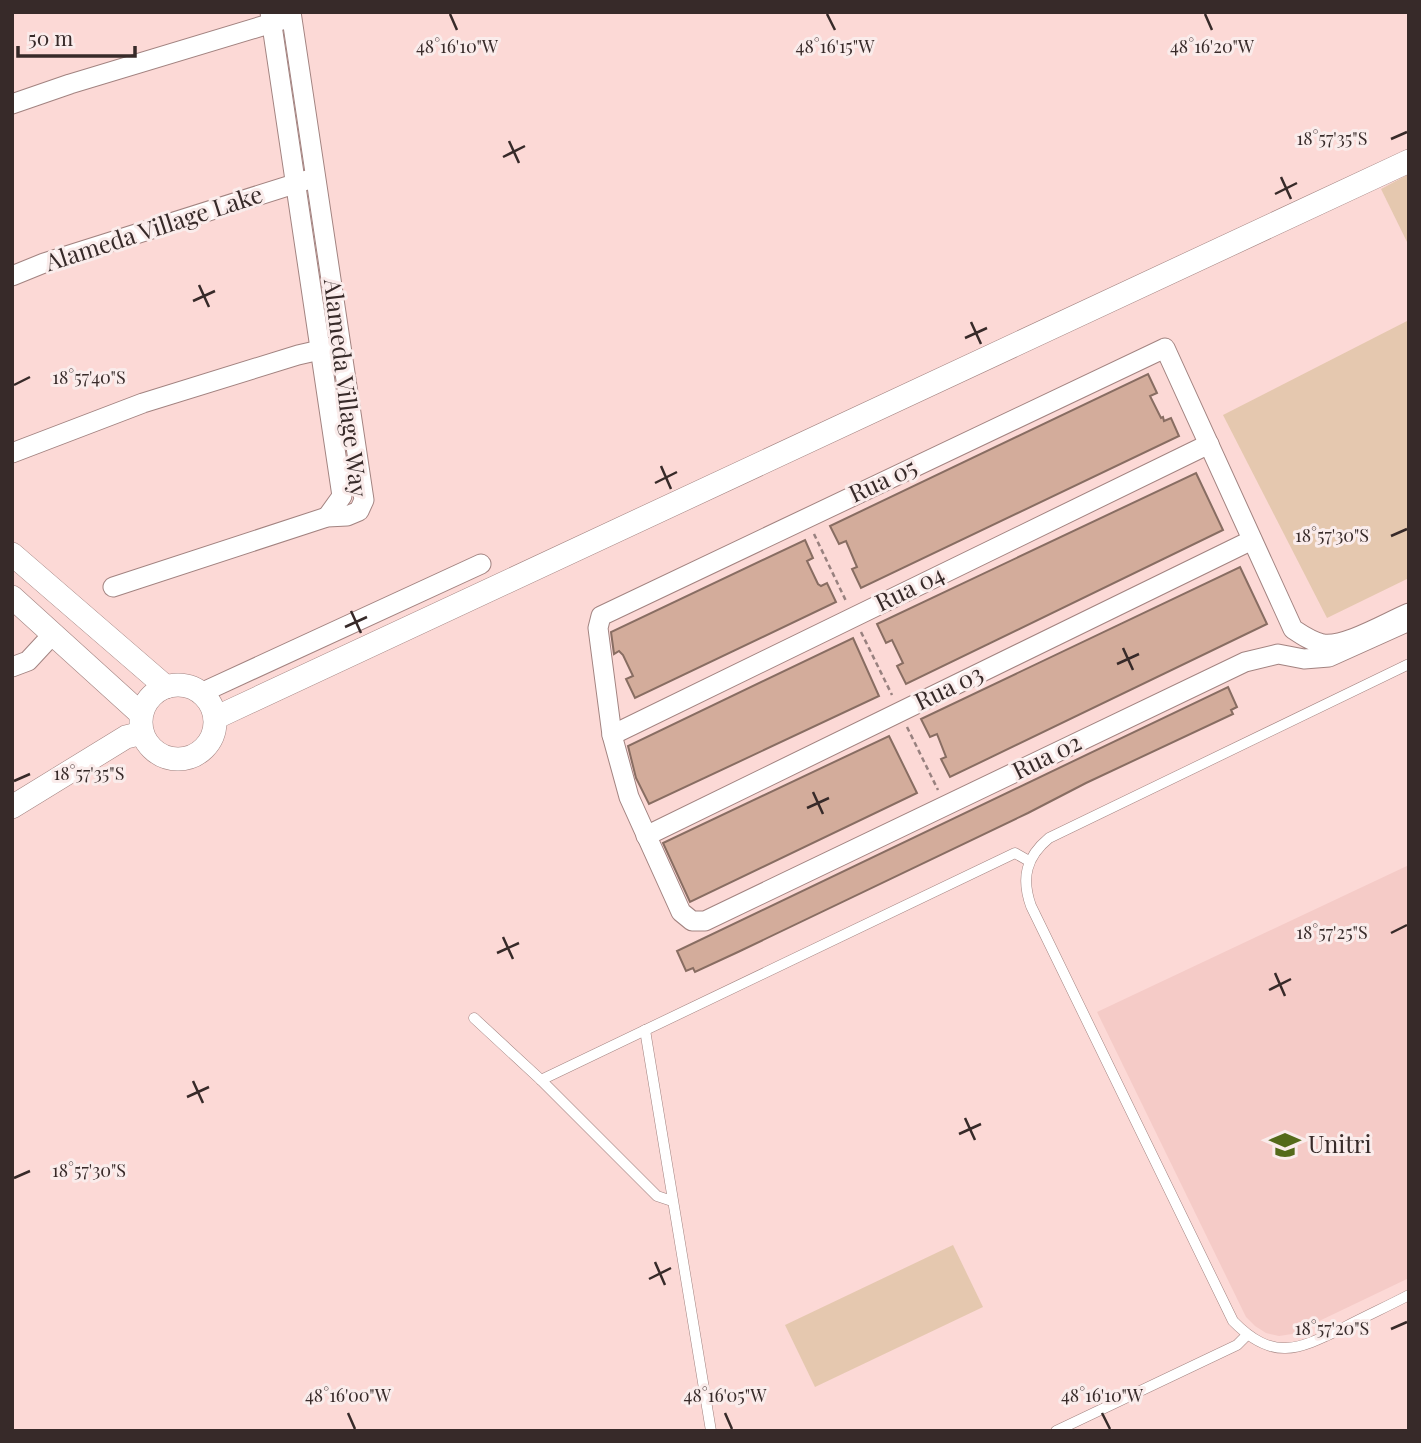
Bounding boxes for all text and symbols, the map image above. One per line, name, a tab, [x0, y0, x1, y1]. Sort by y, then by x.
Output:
scale bar	[18, 14, 135, 58]
text: 50 m	[28, 23, 74, 51]
text: 48°16'10"W	[416, 34, 499, 58]
text: 48°16'15"W	[796, 34, 875, 58]
text: 48°16'20"W	[1170, 34, 1255, 58]
text: 18°57'35"S	[1297, 126, 1367, 150]
street label: Alameda Village Lake	[40, 177, 266, 278]
street label: Alameda Village Way	[318, 276, 376, 499]
text: 18°57'40"S	[52, 365, 126, 389]
street label: Rua 05	[843, 450, 921, 509]
text: 18°57'30"S	[1295, 523, 1369, 547]
street label: Rua 04	[869, 557, 949, 618]
street label: Rua 03	[909, 656, 988, 716]
street label: Rua 02	[1006, 725, 1086, 786]
text: 18°57'35"S	[54, 761, 124, 785]
text: 18°57'25"S	[1296, 920, 1368, 944]
place label: Unitri	[1308, 1127, 1372, 1159]
school or university icon: Unitri	[1268, 1128, 1302, 1162]
text: 18°57'30"S	[52, 1158, 126, 1182]
text: 18°57'20"S	[1295, 1316, 1369, 1340]
text: 48°16'00"W	[305, 1383, 392, 1407]
text: 48°16'05"W	[684, 1383, 767, 1407]
text: 48°16'10"W	[1061, 1383, 1144, 1407]

